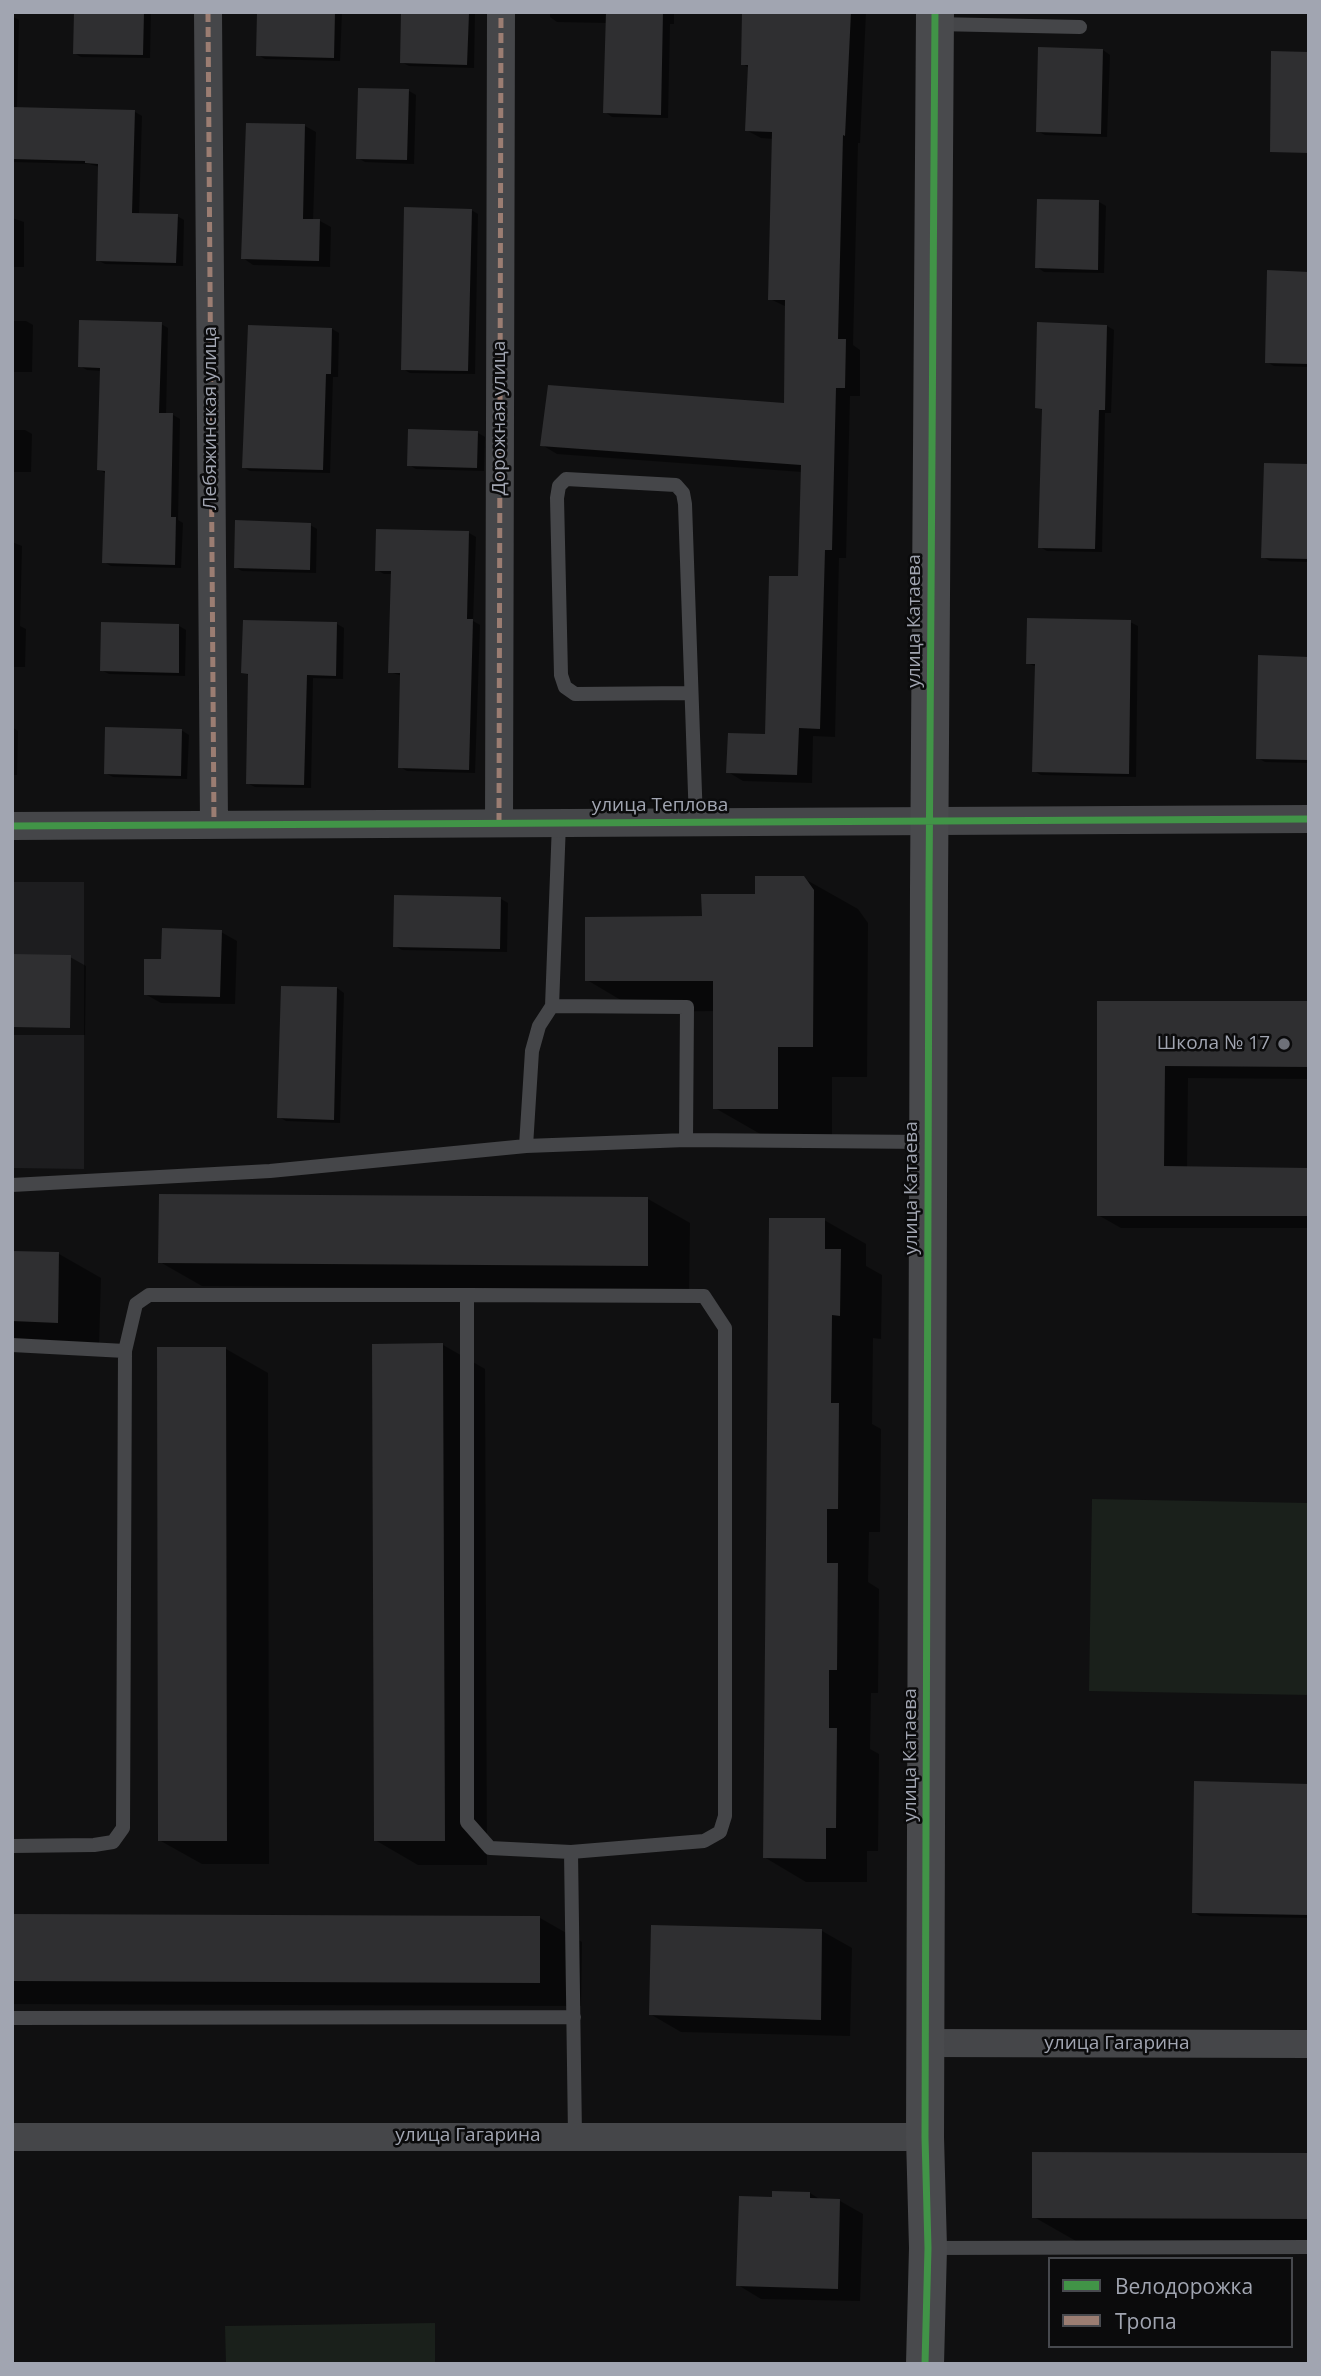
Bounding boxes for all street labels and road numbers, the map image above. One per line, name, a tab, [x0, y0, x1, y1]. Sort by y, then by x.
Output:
street label: Лебяжинская улица	[200, 326, 222, 510]
street label: Дорожная улица	[489, 341, 511, 495]
street label: улица Катаева	[904, 554, 926, 688]
street label: улица Теплова	[592, 795, 728, 817]
street label: улица Катаева	[901, 1121, 923, 1255]
street label: улица Катаева	[900, 1688, 922, 1822]
street label: улица Гагарина	[1044, 2033, 1190, 2055]
street label: улица Гагарина	[395, 2125, 541, 2147]

